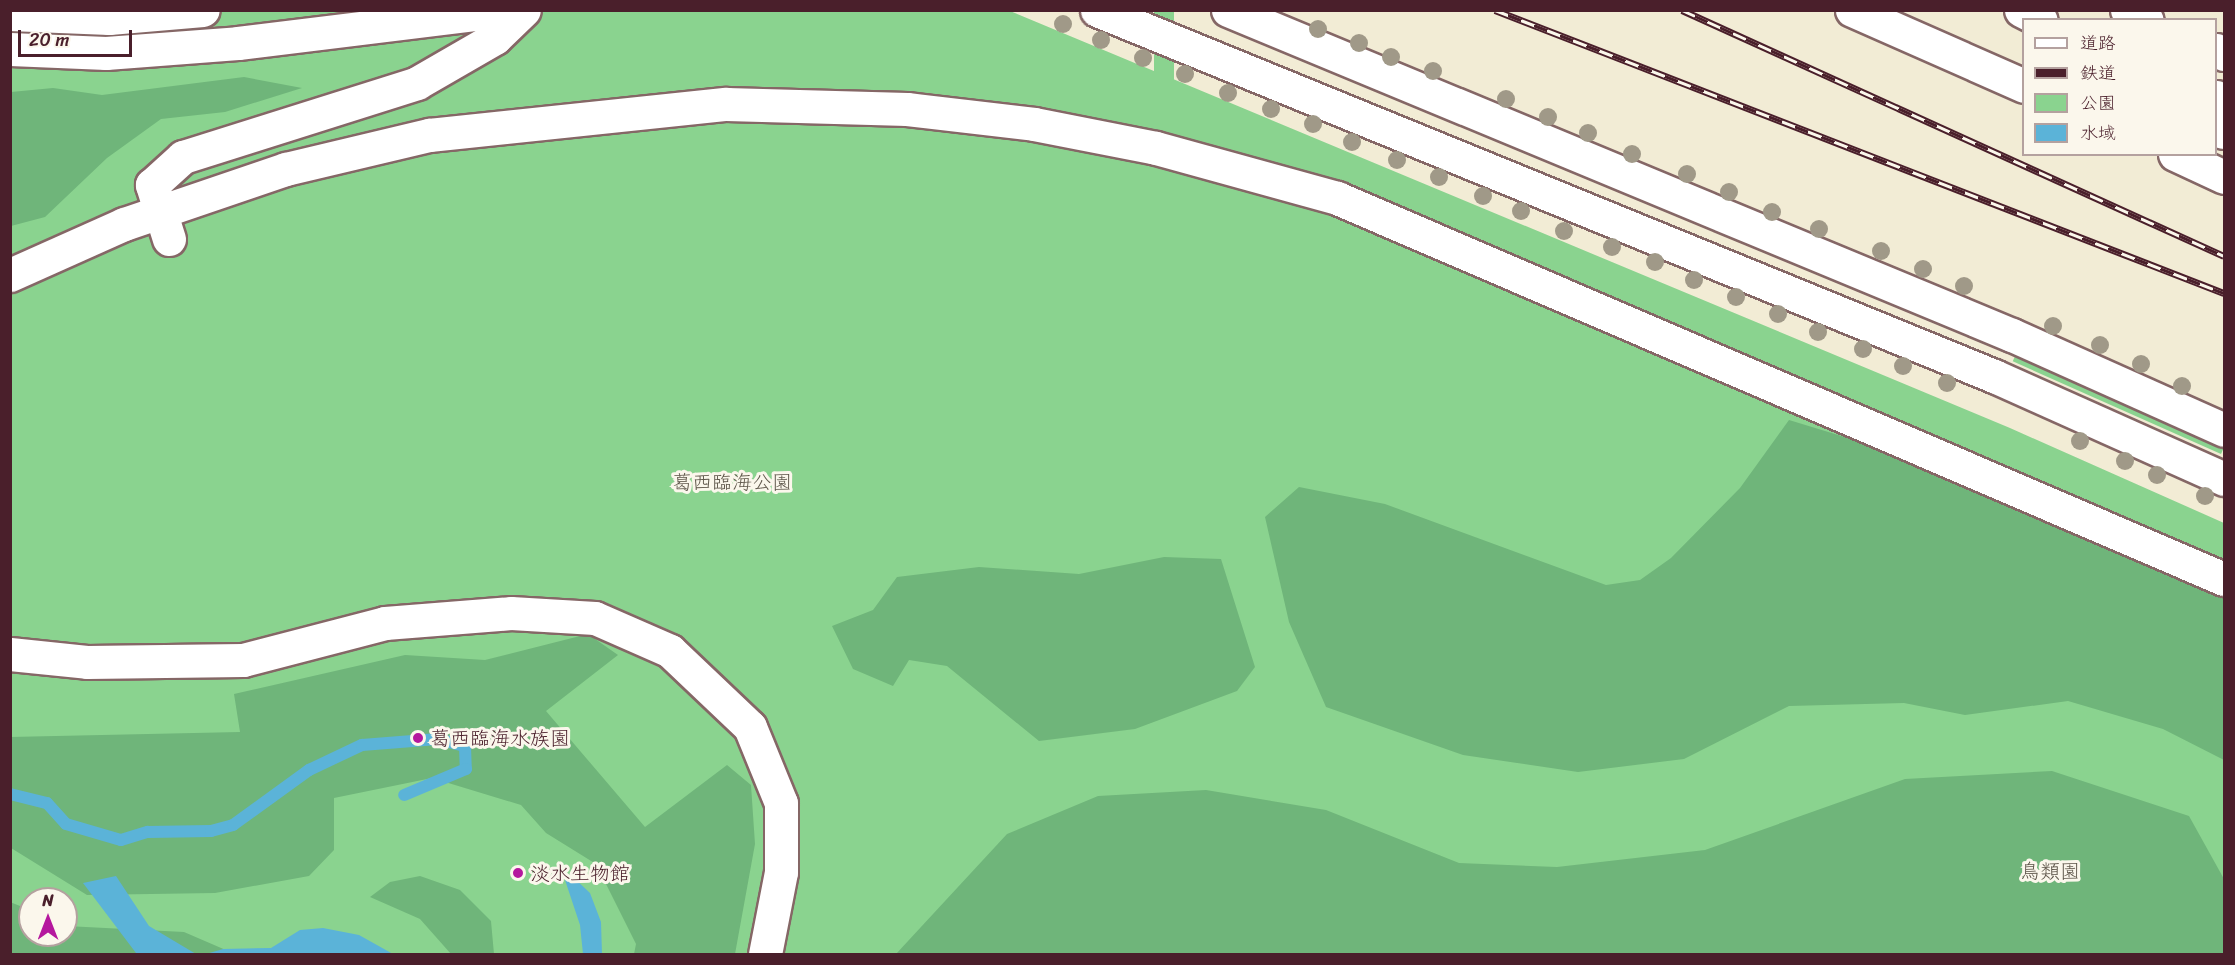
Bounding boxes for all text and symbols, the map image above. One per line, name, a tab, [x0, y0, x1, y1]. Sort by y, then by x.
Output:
scale bar	[21, 18, 135, 56]
legend	[2022, 18, 2217, 156]
text: 20 m	[29, 24, 69, 56]
text: 道路	[2080, 27, 2116, 59]
text: 鉄道	[2080, 57, 2116, 89]
text: 公園	[2080, 87, 2116, 119]
text: 水域	[2080, 117, 2116, 149]
park label: 葛西臨海公園	[672, 470, 792, 494]
place label: 葛西臨海水族園	[430, 726, 570, 750]
marker: 葛西臨海水族園	[411, 731, 425, 745]
park label: 鳥類園	[2020, 859, 2080, 883]
place label: 淡水生物館	[530, 861, 630, 885]
marker: 淡水生物館	[511, 866, 525, 880]
text: N	[42, 886, 54, 915]
north arrow	[18, 887, 78, 947]

